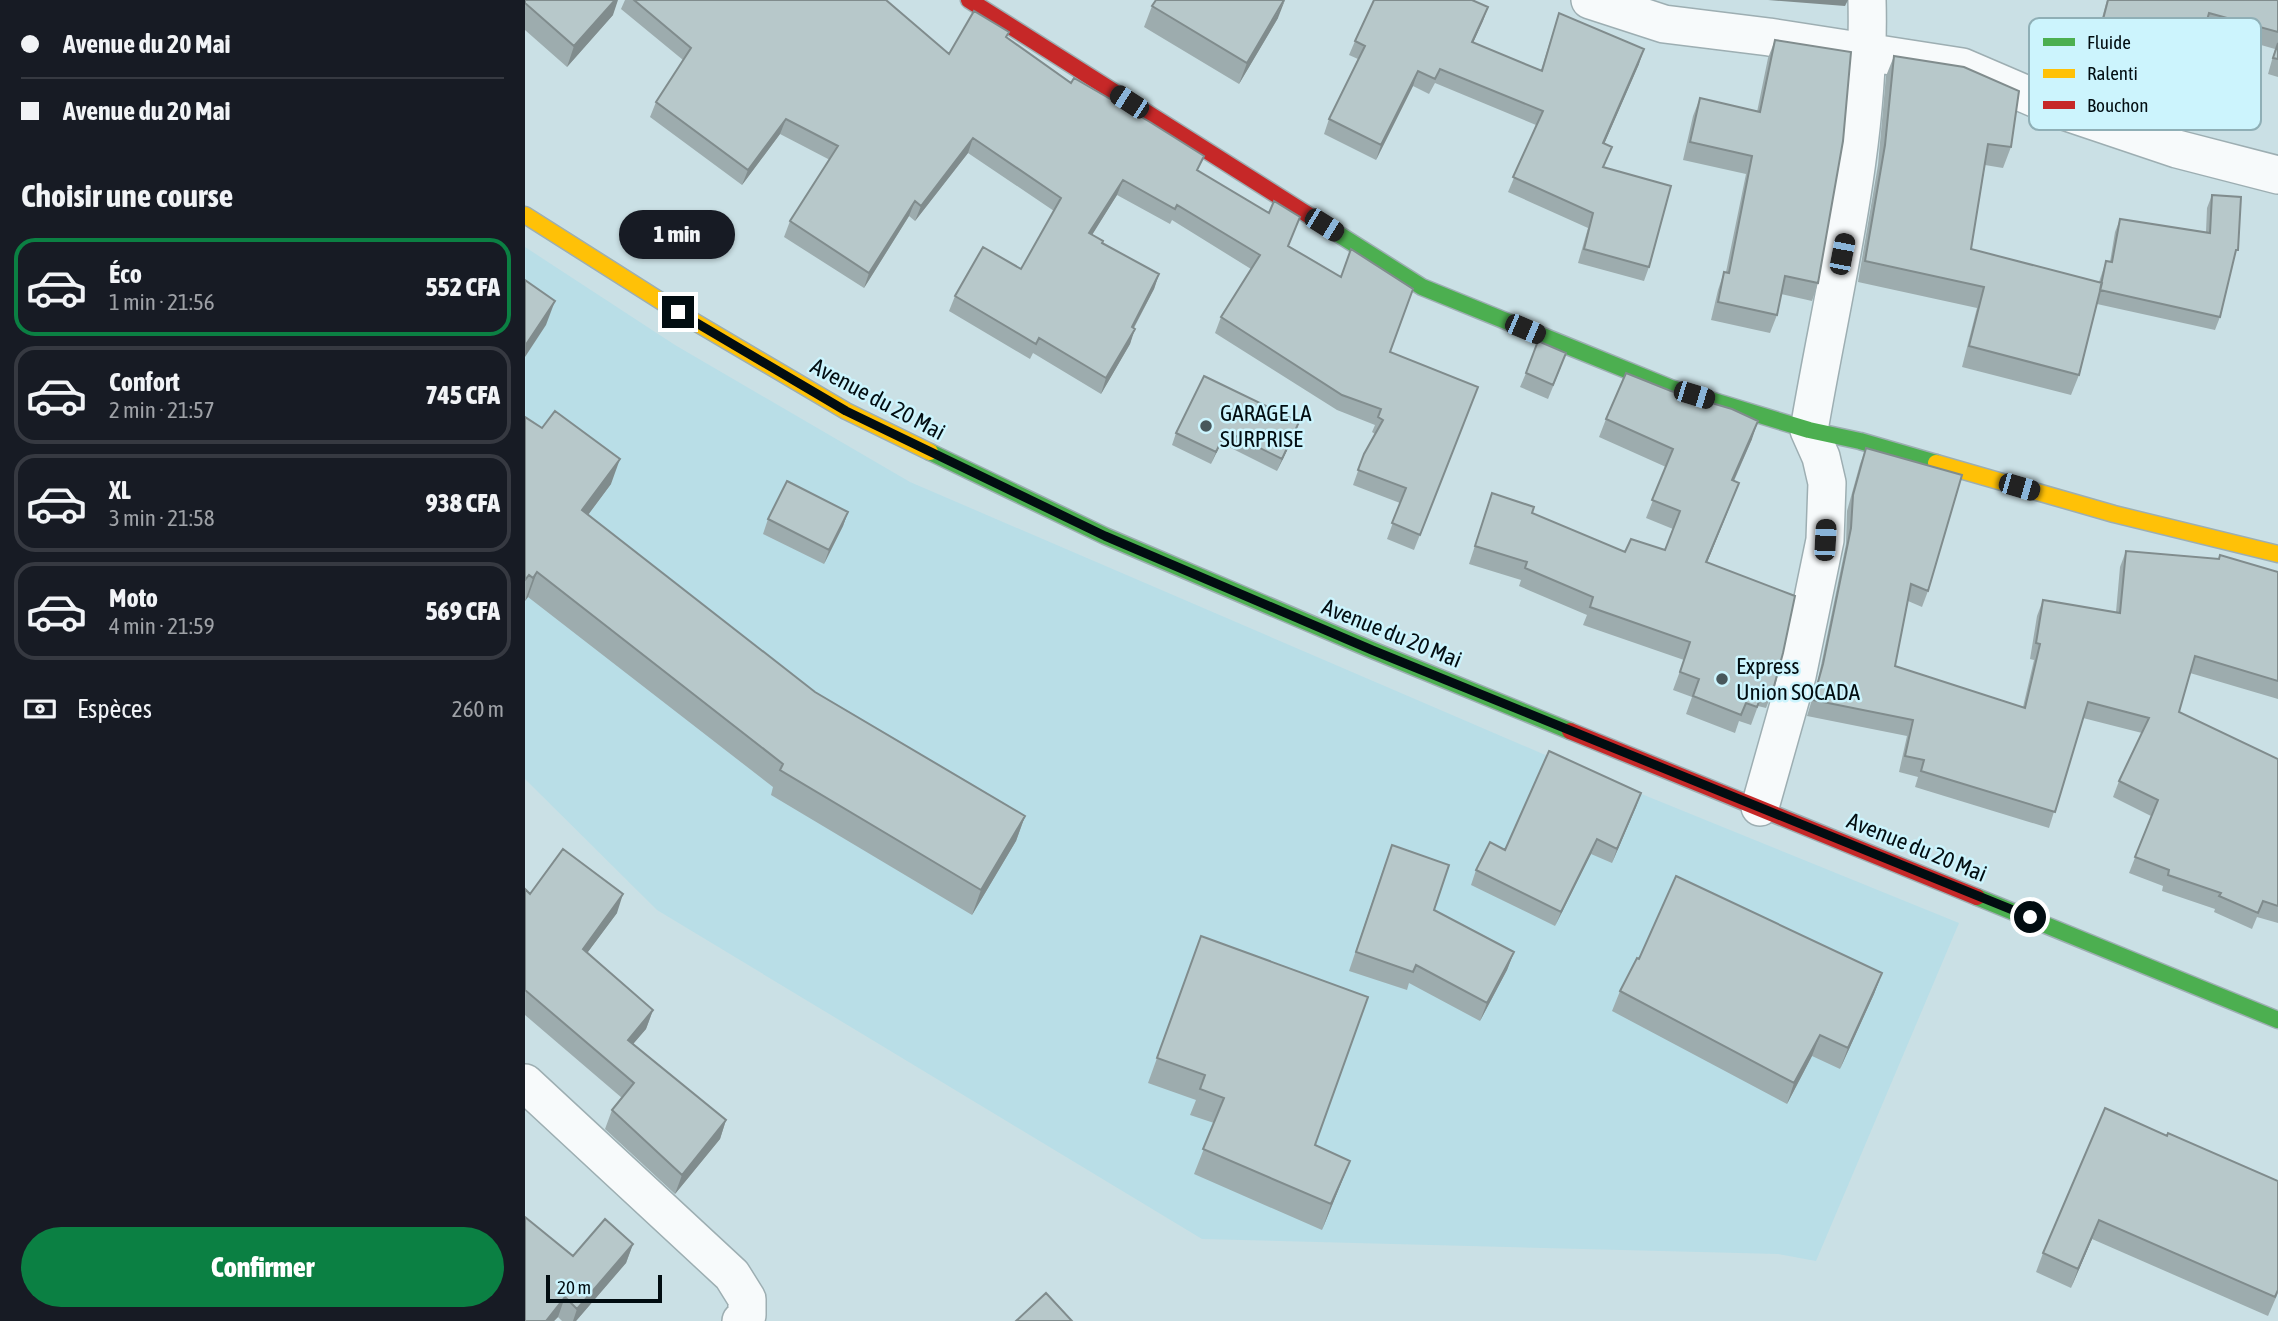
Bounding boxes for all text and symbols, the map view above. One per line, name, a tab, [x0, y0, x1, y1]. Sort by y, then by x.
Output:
legend	[2029, 18, 2261, 130]
text: Avenue du 20 Mai	[63, 29, 230, 59]
text: Fluide	[2087, 31, 2131, 53]
text: Ralenti	[2087, 62, 2138, 84]
car	[1106, 82, 1153, 122]
text: Bouchon	[2087, 94, 2149, 116]
text: Avenue du 20 Mai	[63, 96, 230, 126]
text: Choisir une course	[21, 177, 233, 214]
car	[1301, 205, 1348, 245]
callout: 1 min	[620, 210, 736, 260]
text: 1 min	[654, 221, 700, 247]
car	[1828, 231, 1857, 277]
icon: car	[25, 256, 88, 319]
text: Éco	[109, 259, 142, 289]
text: 552 CFA	[425, 272, 500, 302]
text: 1 min · 21:56	[109, 289, 215, 315]
route end	[662, 296, 694, 328]
car	[1502, 311, 1549, 347]
street label: Avenue du 20 Mai	[806, 353, 950, 445]
icon: car	[25, 364, 88, 427]
text: Confort	[109, 367, 180, 397]
car	[1671, 379, 1718, 411]
text: 745 CFA	[425, 380, 500, 410]
text: 2 min · 21:57	[109, 397, 215, 423]
place label: GARAGE LA SURPRISE	[1220, 400, 1312, 452]
marker: GARAGE LA SURPRISE	[1198, 418, 1214, 434]
car	[1996, 471, 2043, 503]
icon: car	[25, 472, 88, 535]
text: XL	[109, 475, 131, 505]
text: 938 CFA	[425, 488, 500, 518]
text: 3 min · 21:58	[109, 505, 215, 531]
car	[1814, 518, 1837, 562]
icon: car	[25, 580, 88, 643]
text: Moto	[109, 583, 158, 613]
street label: Avenue du 20 Mai	[1318, 593, 1466, 673]
text: 569 CFA	[425, 596, 500, 626]
text: 4 min · 21:59	[109, 613, 215, 639]
place label: Express Union SOCADA	[1736, 653, 1861, 705]
marker: Express Union SOCADA	[1714, 671, 1730, 687]
icon: cash	[21, 690, 59, 728]
text: Espèces	[77, 694, 152, 724]
text: 260 m	[452, 696, 504, 722]
street label: Avenue du 20 Mai	[1843, 807, 1991, 887]
route start	[2014, 901, 2046, 933]
button: Confirmer	[21, 1227, 504, 1307]
scale bar	[546, 1272, 661, 1304]
text: 20 m	[557, 1276, 591, 1298]

